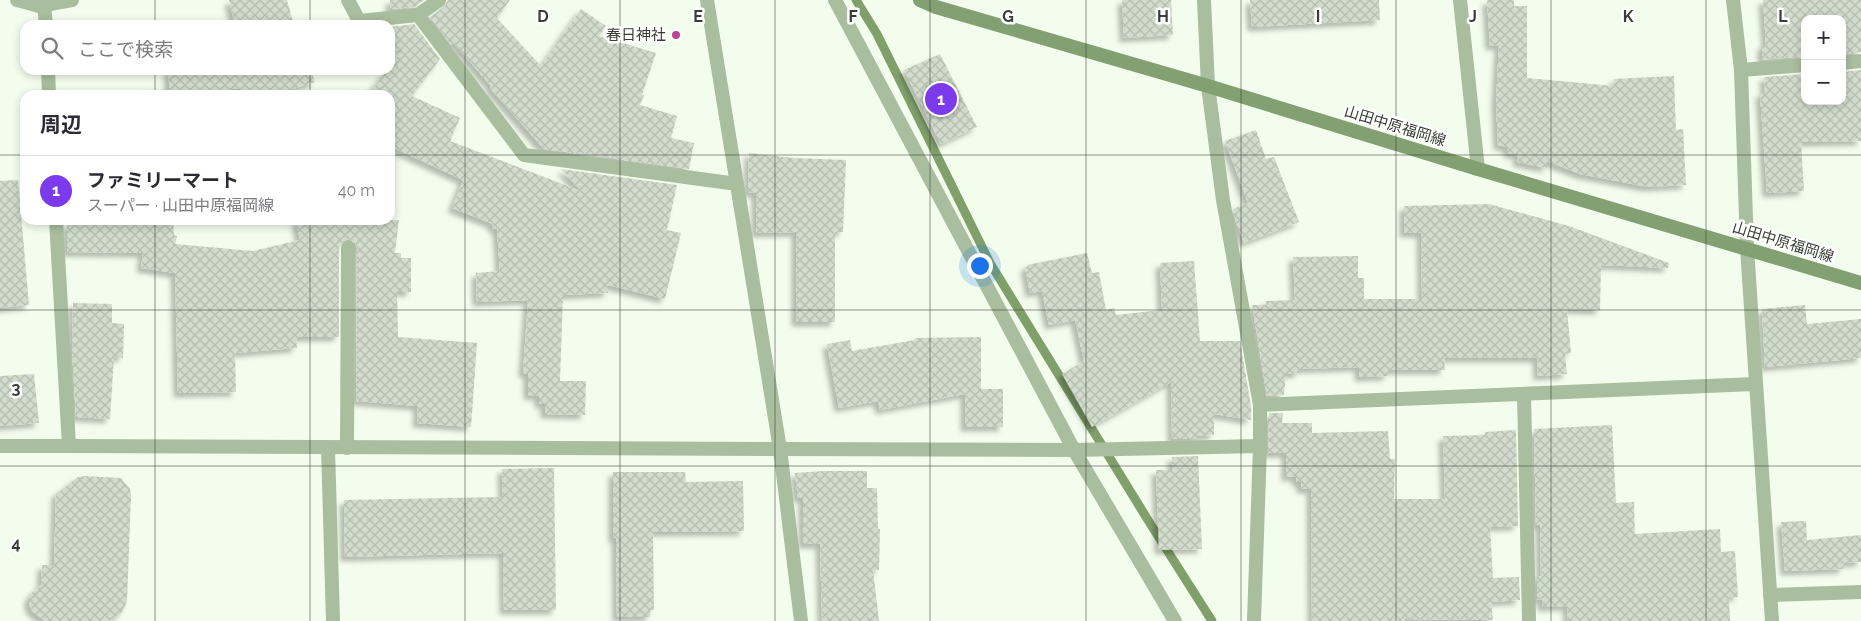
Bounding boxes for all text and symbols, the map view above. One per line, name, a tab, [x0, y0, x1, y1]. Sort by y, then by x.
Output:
text: D	[537, 7, 549, 26]
text: E	[693, 7, 703, 26]
text: F	[848, 7, 858, 26]
text: G	[1002, 7, 1014, 26]
text: H	[1157, 7, 1169, 26]
text: I	[1316, 7, 1320, 26]
text: J	[1469, 7, 1477, 26]
text: K	[1623, 7, 1634, 26]
text: L	[1778, 7, 1788, 26]
map controls	[1801, 15, 1846, 105]
button: +	[1801, 15, 1846, 60]
search box	[20, 20, 395, 75]
place label: 春日神社	[606, 26, 666, 44]
marker: 春日神社	[670, 29, 682, 41]
icon: search	[38, 34, 66, 62]
text: ここで検索	[78, 38, 173, 60]
button: −	[1801, 60, 1846, 105]
pin: 1	[925, 80, 957, 118]
street label: 山田中原福岡線	[1342, 102, 1448, 150]
text: 周辺	[40, 112, 82, 137]
text: ファミリーマート	[87, 169, 239, 191]
text: 1	[52, 181, 60, 200]
text: 40 m	[338, 181, 375, 200]
text: スーパー · 山田中原福岡線	[87, 196, 274, 215]
street label: 山田中原福岡線	[1730, 218, 1836, 266]
your location	[967, 253, 993, 279]
text: 3	[12, 379, 21, 398]
text: 4	[11, 534, 21, 553]

